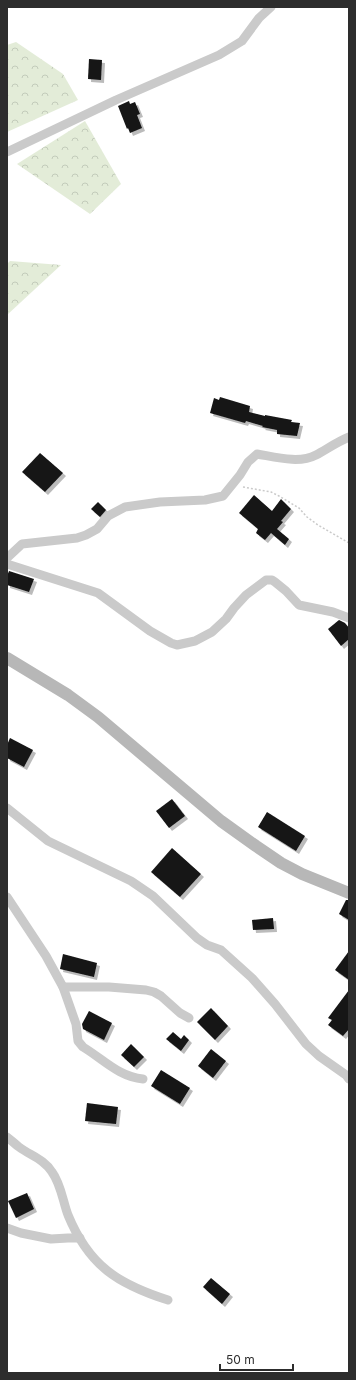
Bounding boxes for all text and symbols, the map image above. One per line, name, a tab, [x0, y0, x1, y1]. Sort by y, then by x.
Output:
scale bar	[220, 1346, 293, 1372]
text: 50 m	[226, 1352, 255, 1367]

